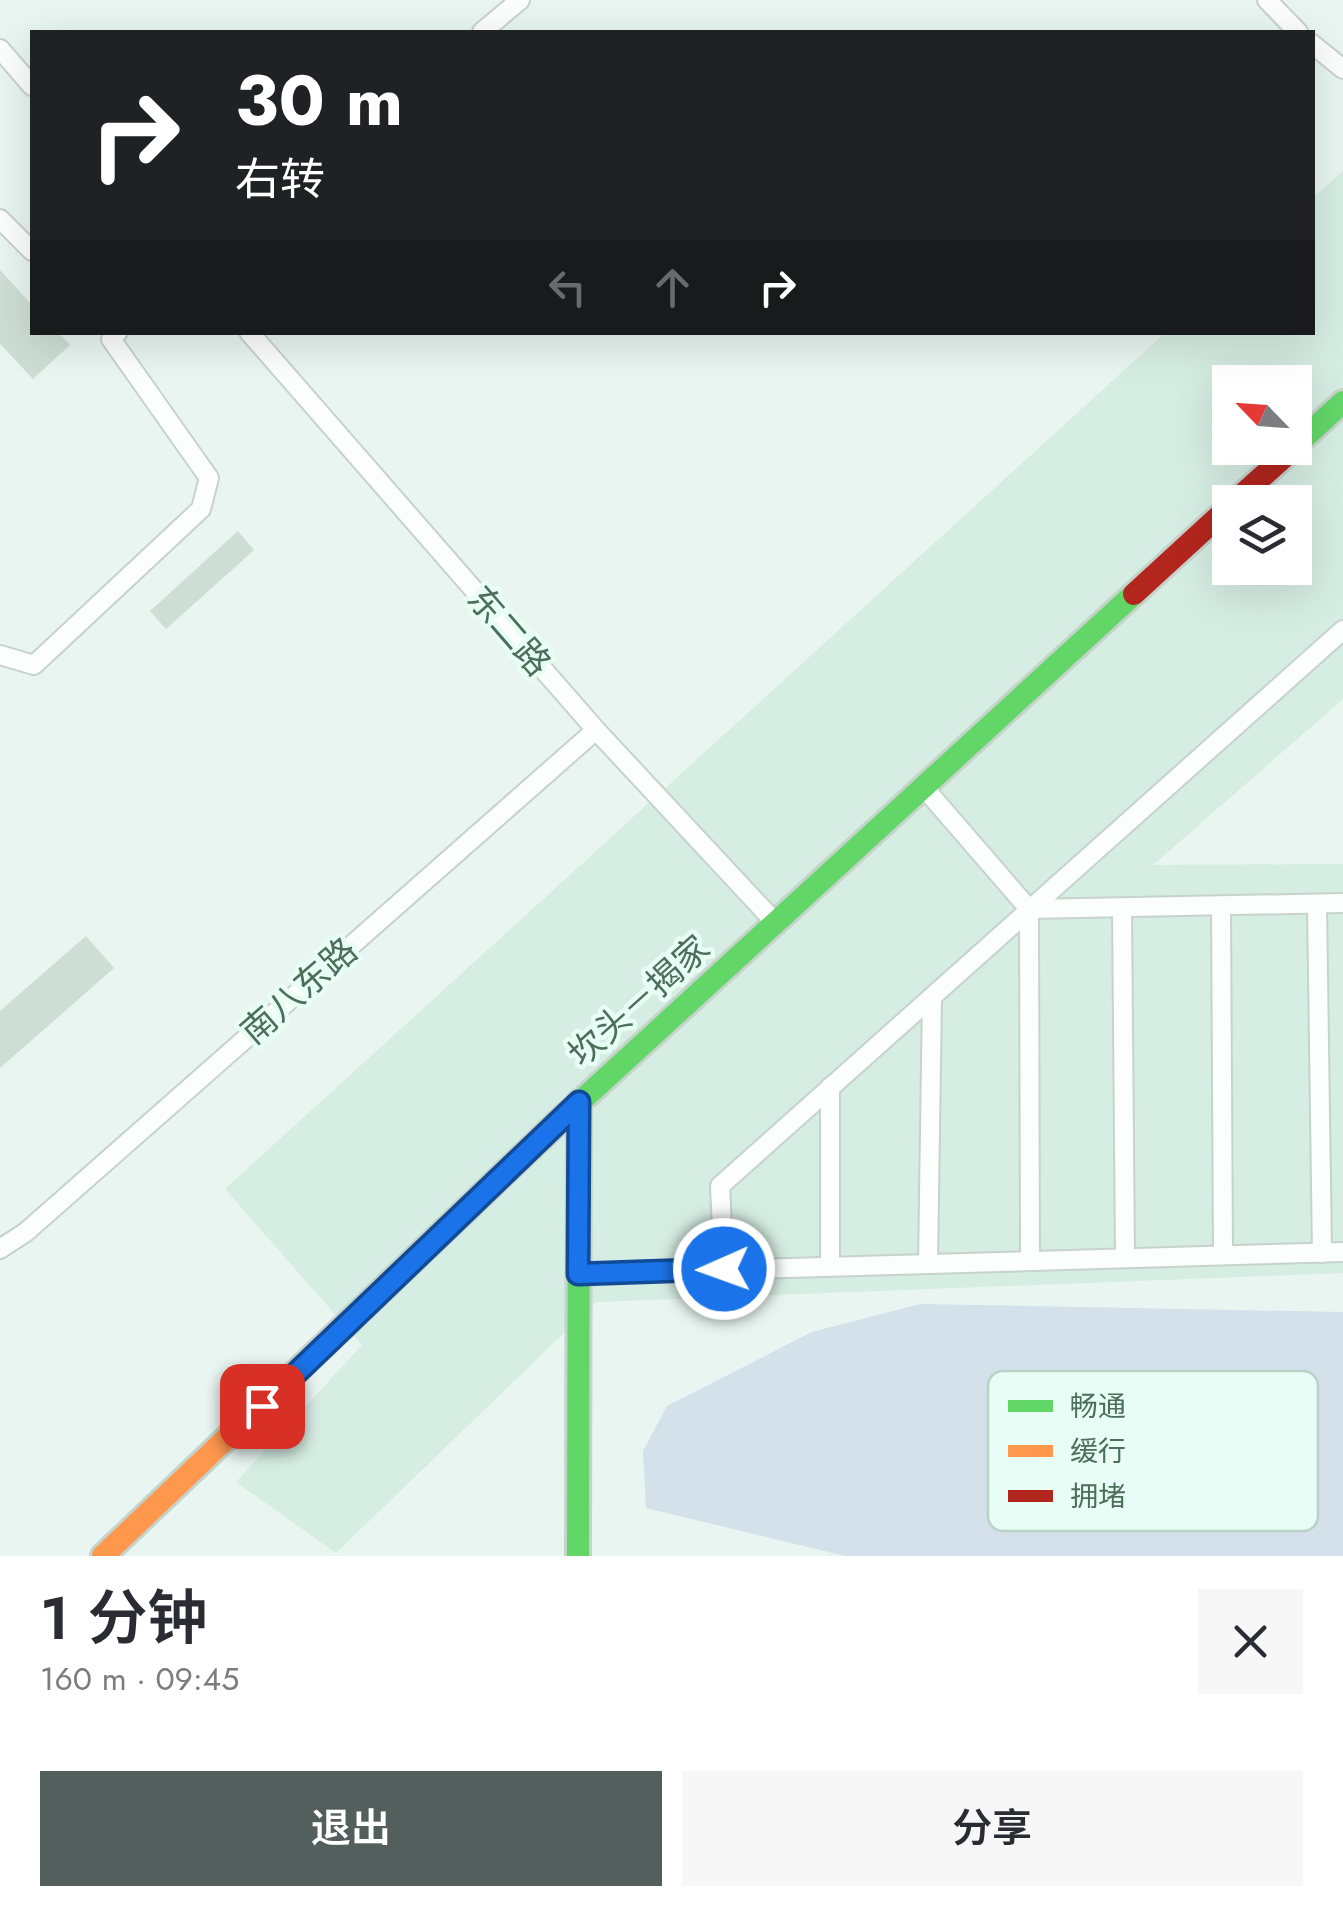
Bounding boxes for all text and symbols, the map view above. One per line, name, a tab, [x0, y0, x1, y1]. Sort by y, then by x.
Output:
text: 30 m	[235, 50, 403, 151]
icon: right	[70, 70, 200, 200]
text: 右转	[235, 147, 325, 212]
icon: left	[540, 260, 595, 315]
icon: ahead	[645, 260, 700, 315]
icon: right	[750, 260, 805, 315]
north arrow	[1212, 365, 1312, 465]
map controls	[1212, 365, 1312, 585]
button: layers	[1212, 485, 1312, 585]
street label: 东二路	[456, 575, 562, 687]
street label: 坎头－揭家	[557, 924, 721, 1078]
street label: 南八东路	[230, 926, 368, 1056]
position arrow	[672, 1217, 776, 1321]
pin	[220, 1364, 305, 1449]
legend	[988, 1371, 1318, 1531]
icon: arrive	[235, 1379, 290, 1434]
text: 畅通	[1070, 1386, 1126, 1427]
text: 缓行	[1070, 1431, 1126, 1472]
text: 拥堵	[1070, 1476, 1126, 1517]
text: 1 分钟	[40, 1575, 207, 1662]
button: close	[1198, 1589, 1303, 1694]
text: 160 m · 09:45	[40, 1656, 239, 1702]
button: 退出	[40, 1771, 662, 1886]
button: 分享	[682, 1771, 1303, 1886]

